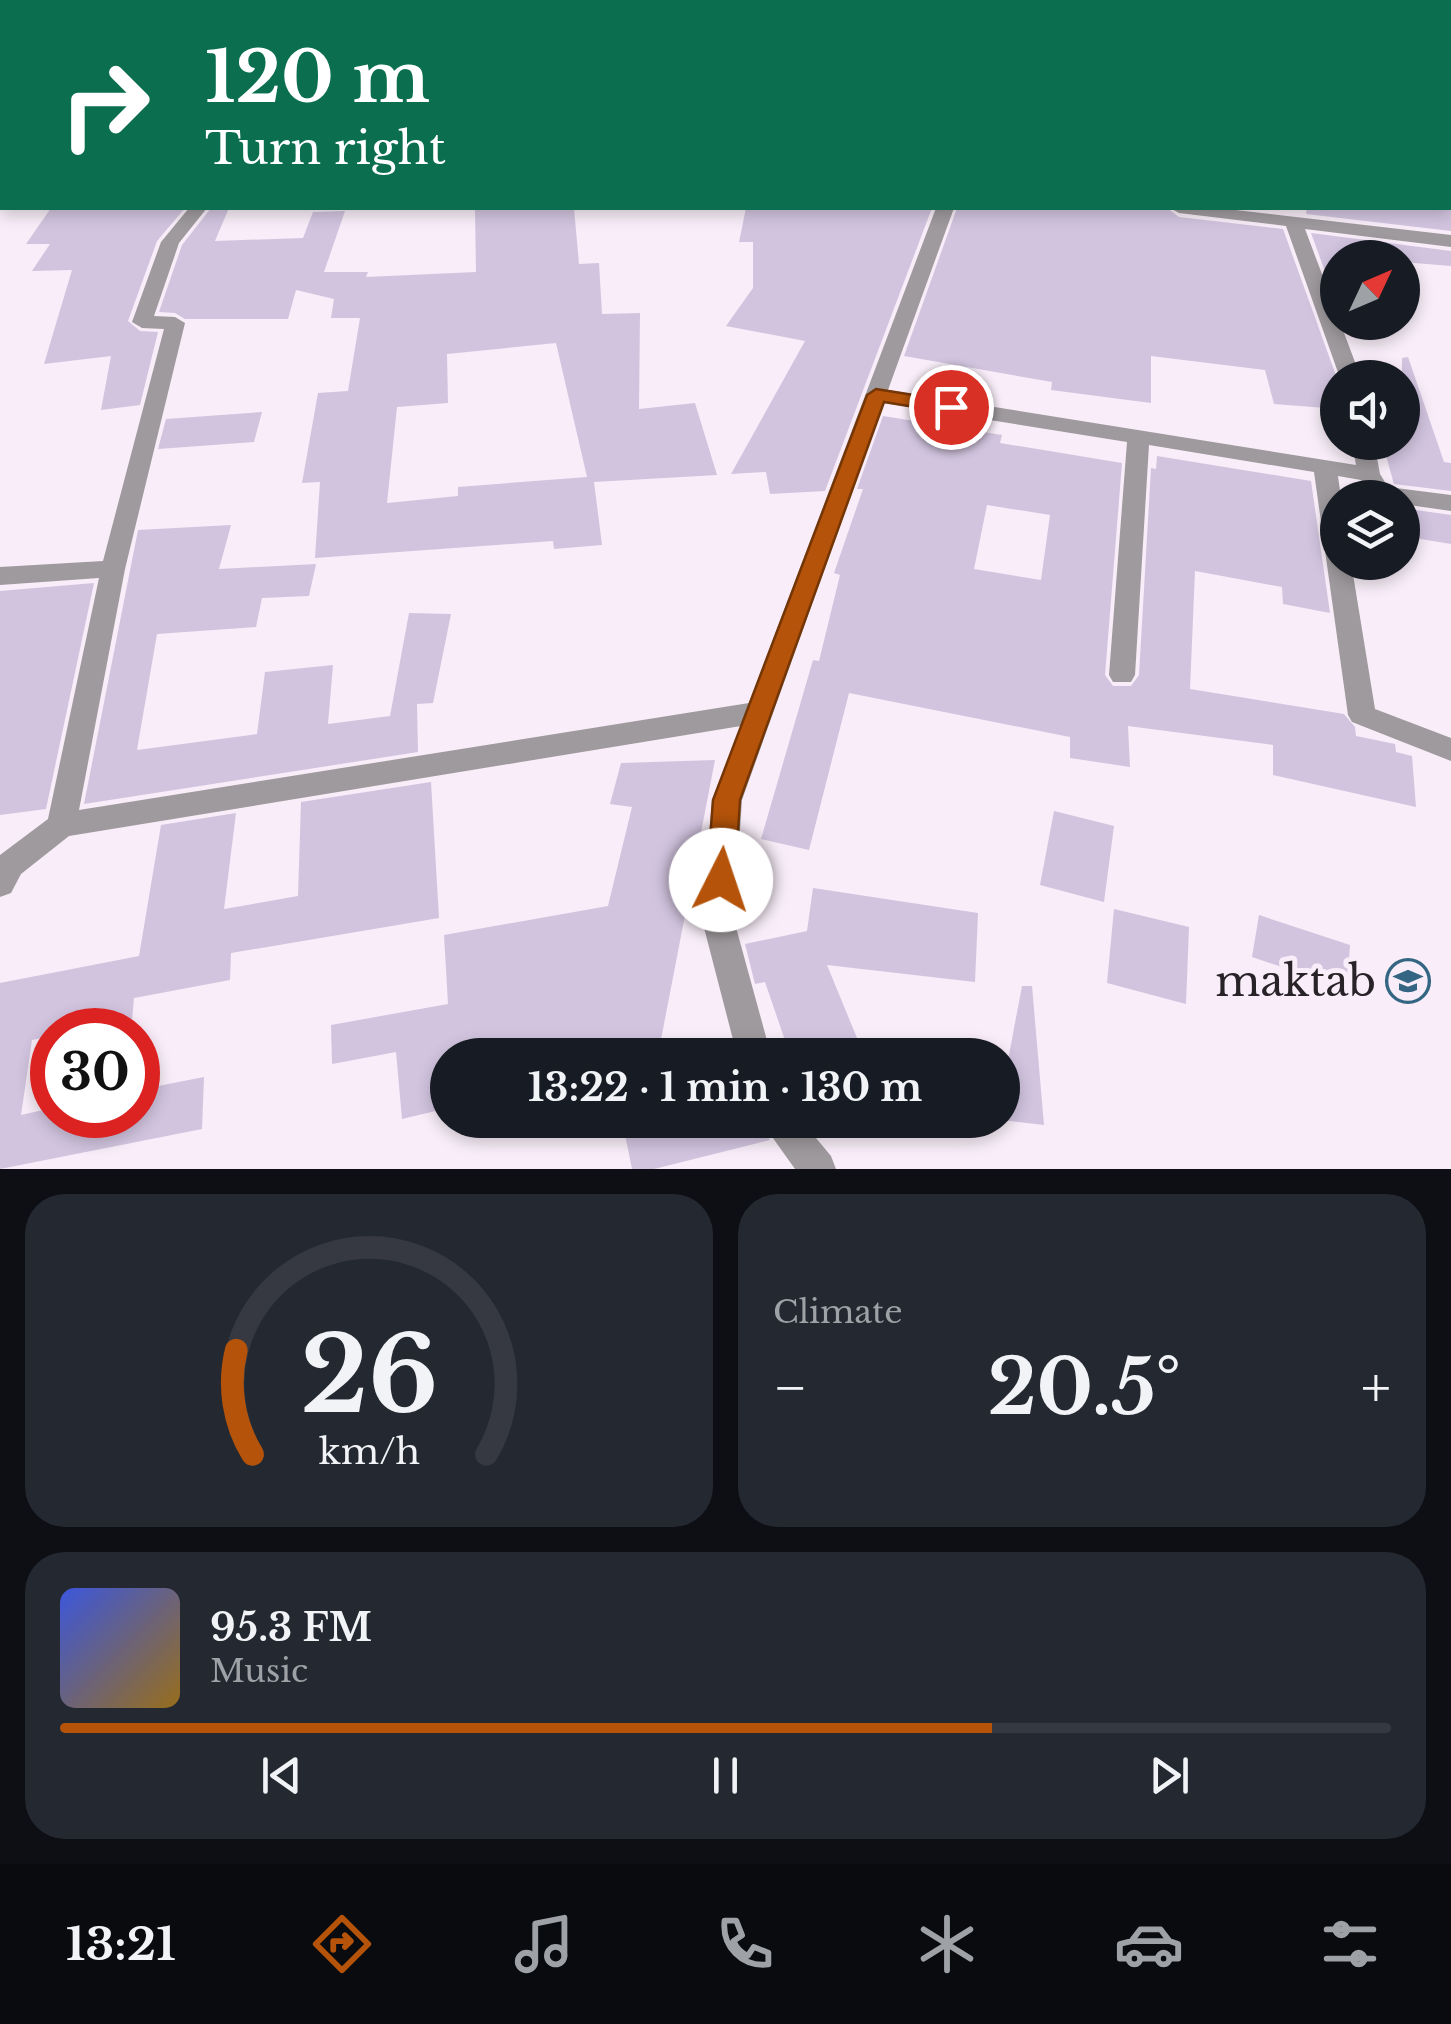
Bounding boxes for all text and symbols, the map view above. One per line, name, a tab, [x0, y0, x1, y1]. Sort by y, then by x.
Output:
text: 120 m	[205, 34, 430, 121]
icon: right	[40, 40, 170, 170]
text: Turn right	[205, 120, 446, 176]
north arrow	[1320, 240, 1420, 340]
map controls	[1320, 240, 1420, 580]
button: sound	[1320, 360, 1420, 460]
pin	[909, 365, 994, 450]
icon: arrive	[924, 380, 979, 435]
button: layers	[1320, 480, 1420, 580]
position arrow	[669, 828, 773, 932]
place label: maktab	[1215, 955, 1376, 1007]
school or university icon: maktab	[1385, 958, 1431, 1004]
speed limit sign: 30	[30, 1008, 160, 1138]
text: 13:22 · 1 min · 130 m	[528, 1064, 922, 1111]
text: Climate	[773, 1292, 902, 1332]
text: 26	[300, 1311, 438, 1440]
text: 20.5°	[988, 1341, 1181, 1434]
text: −	[773, 1354, 808, 1422]
text: +	[1361, 1354, 1391, 1422]
text: km/h	[318, 1429, 420, 1474]
text: 95.3 FM	[210, 1604, 372, 1651]
text: Music	[210, 1651, 308, 1691]
icon: previous	[254, 1748, 309, 1803]
icon: pause	[698, 1748, 753, 1803]
icon: next	[1142, 1748, 1197, 1803]
icon: directions	[307, 1909, 377, 1979]
icon: music	[509, 1909, 579, 1979]
icon: phone	[710, 1909, 780, 1979]
icon: climate	[912, 1909, 982, 1979]
icon: car	[1114, 1909, 1184, 1979]
icon: filters	[1315, 1909, 1385, 1979]
text: 13:21	[66, 1916, 176, 1972]

